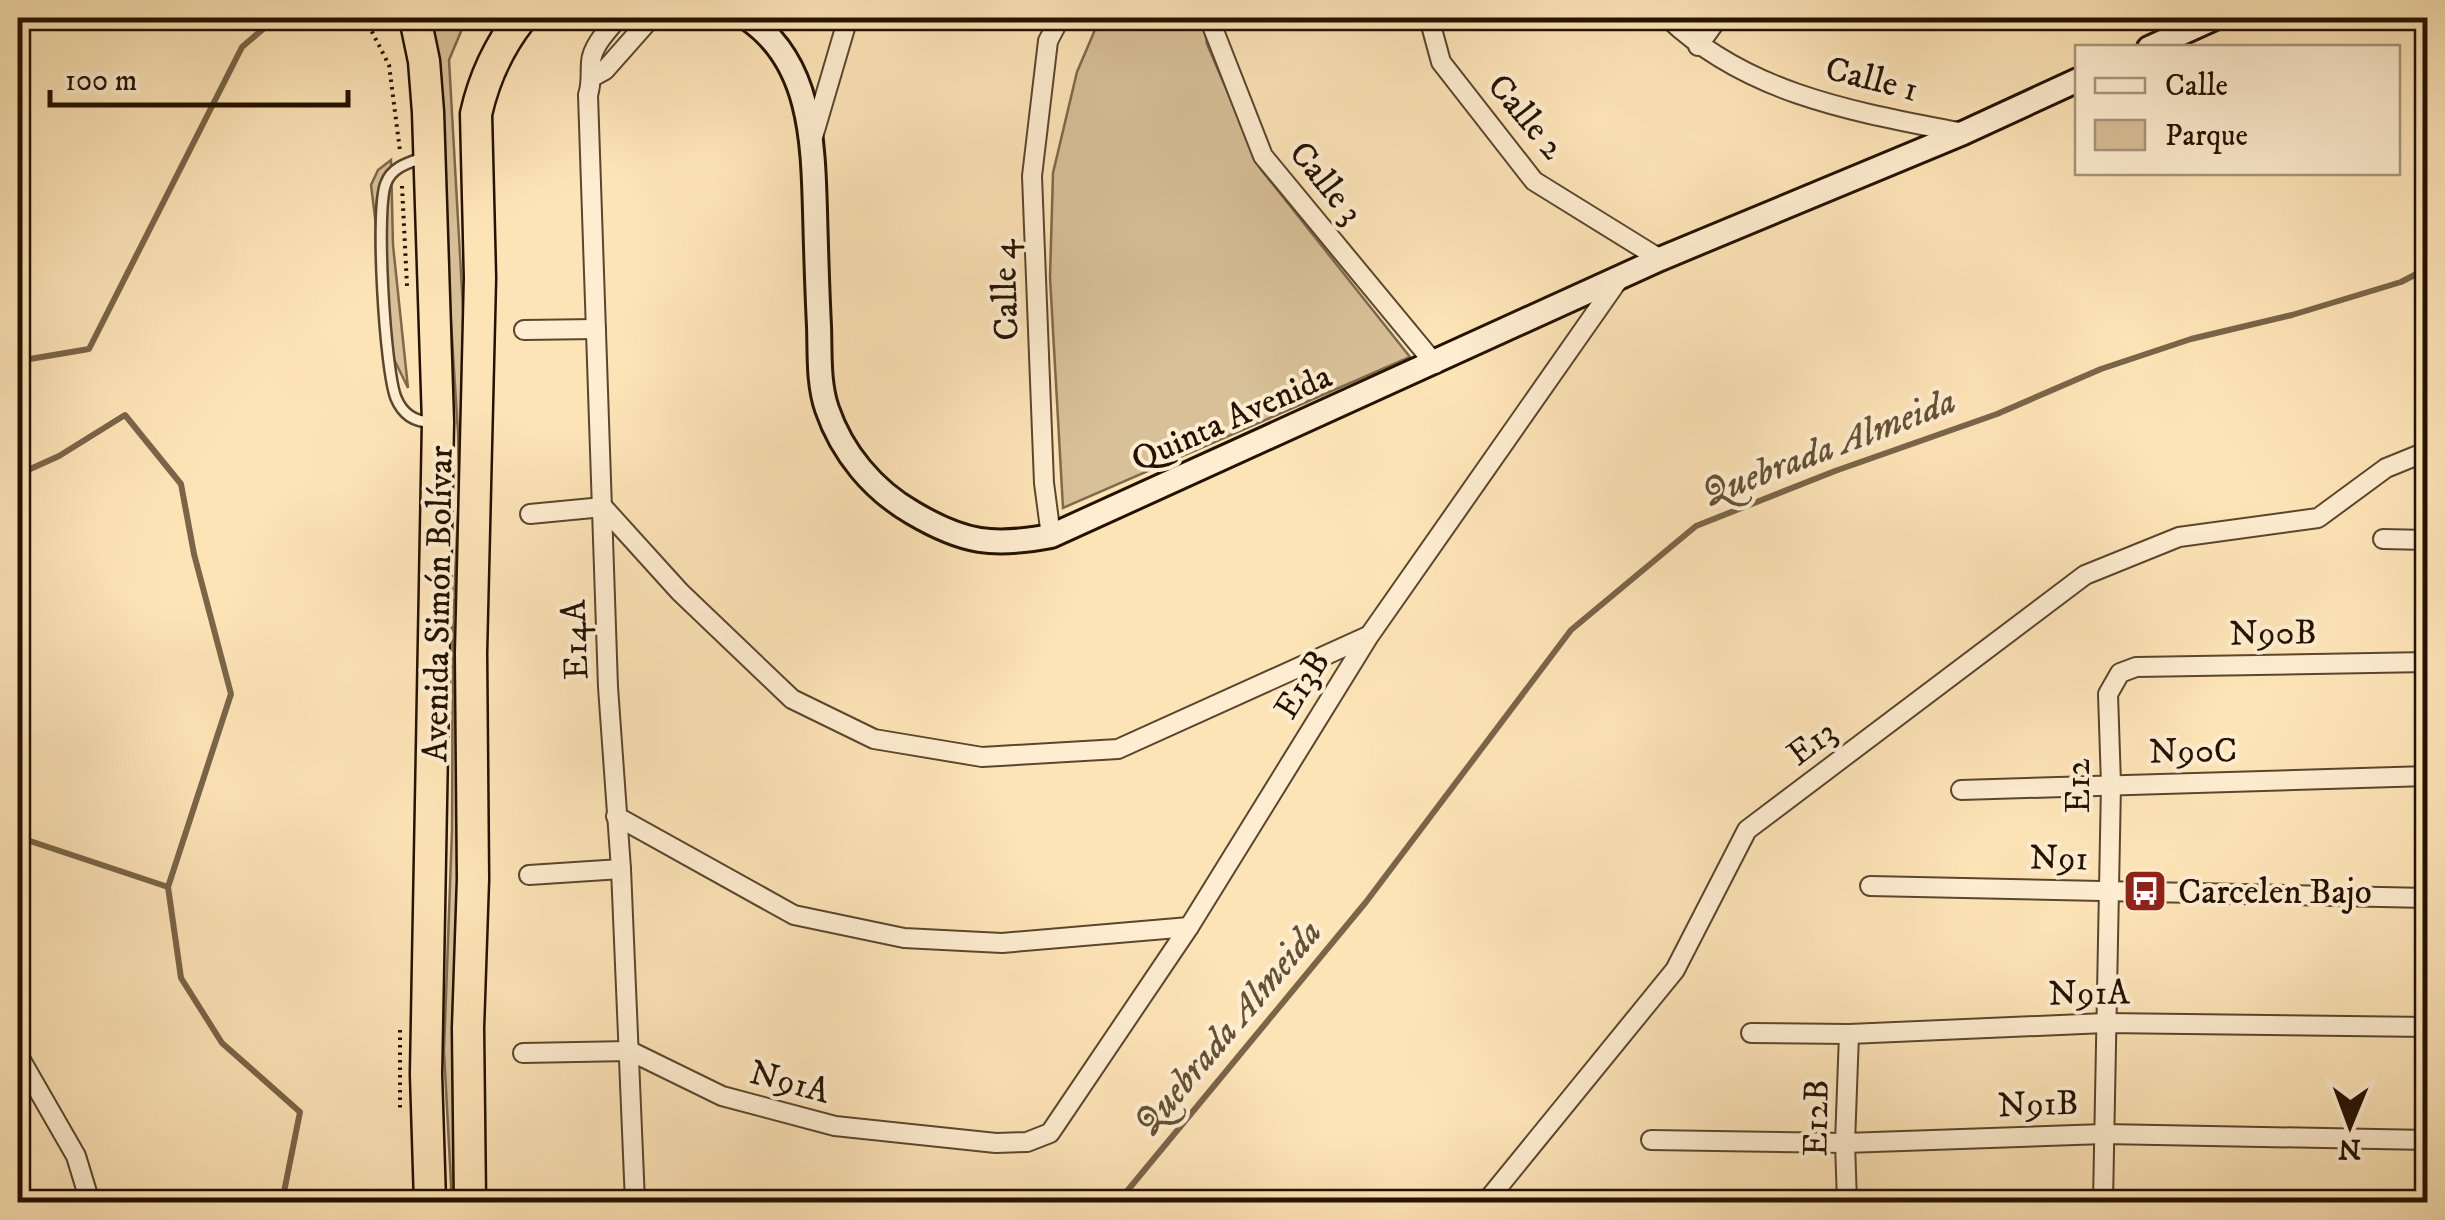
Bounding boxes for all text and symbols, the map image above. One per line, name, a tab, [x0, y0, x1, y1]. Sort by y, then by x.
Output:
scale bar	[50, 45, 348, 107]
legend	[2075, 45, 2400, 175]
street label: Calle 1	[1821, 47, 1922, 113]
text: 100 m	[65, 63, 137, 100]
street label: Calle 2	[1477, 66, 1574, 169]
text: Calle	[2165, 68, 2228, 105]
text: Parque	[2165, 118, 2248, 155]
street label: Calle 3	[1279, 133, 1372, 234]
street label: Calle 4	[982, 238, 1030, 341]
street label: Quinta Avenida	[1125, 355, 1339, 483]
water label: Quebrada Almeida	[1695, 377, 1963, 518]
street label: Avenida Simón Bolívar	[414, 445, 464, 763]
street label: E14A	[553, 598, 599, 681]
street label: N90B	[2229, 611, 2317, 657]
street label: E13B	[1265, 643, 1341, 728]
street label: E13	[1779, 711, 1846, 776]
street label: N90C	[2149, 729, 2238, 775]
street label: E12	[2057, 759, 2101, 813]
street label: N91	[2029, 836, 2089, 882]
bus stop icon: Carcelen Bajo	[2122, 868, 2168, 914]
place label: Carcelen Bajo	[2178, 871, 2372, 915]
water label: Quebrada Almeida	[1124, 910, 1333, 1147]
street label: N91A	[2048, 971, 2131, 1017]
street label: N91A	[745, 1051, 835, 1115]
north arrow	[2300, 1075, 2400, 1175]
street label: E12B	[1794, 1079, 1840, 1157]
street label: N91B	[1997, 1082, 2079, 1128]
text: N	[2338, 1131, 2361, 1166]

